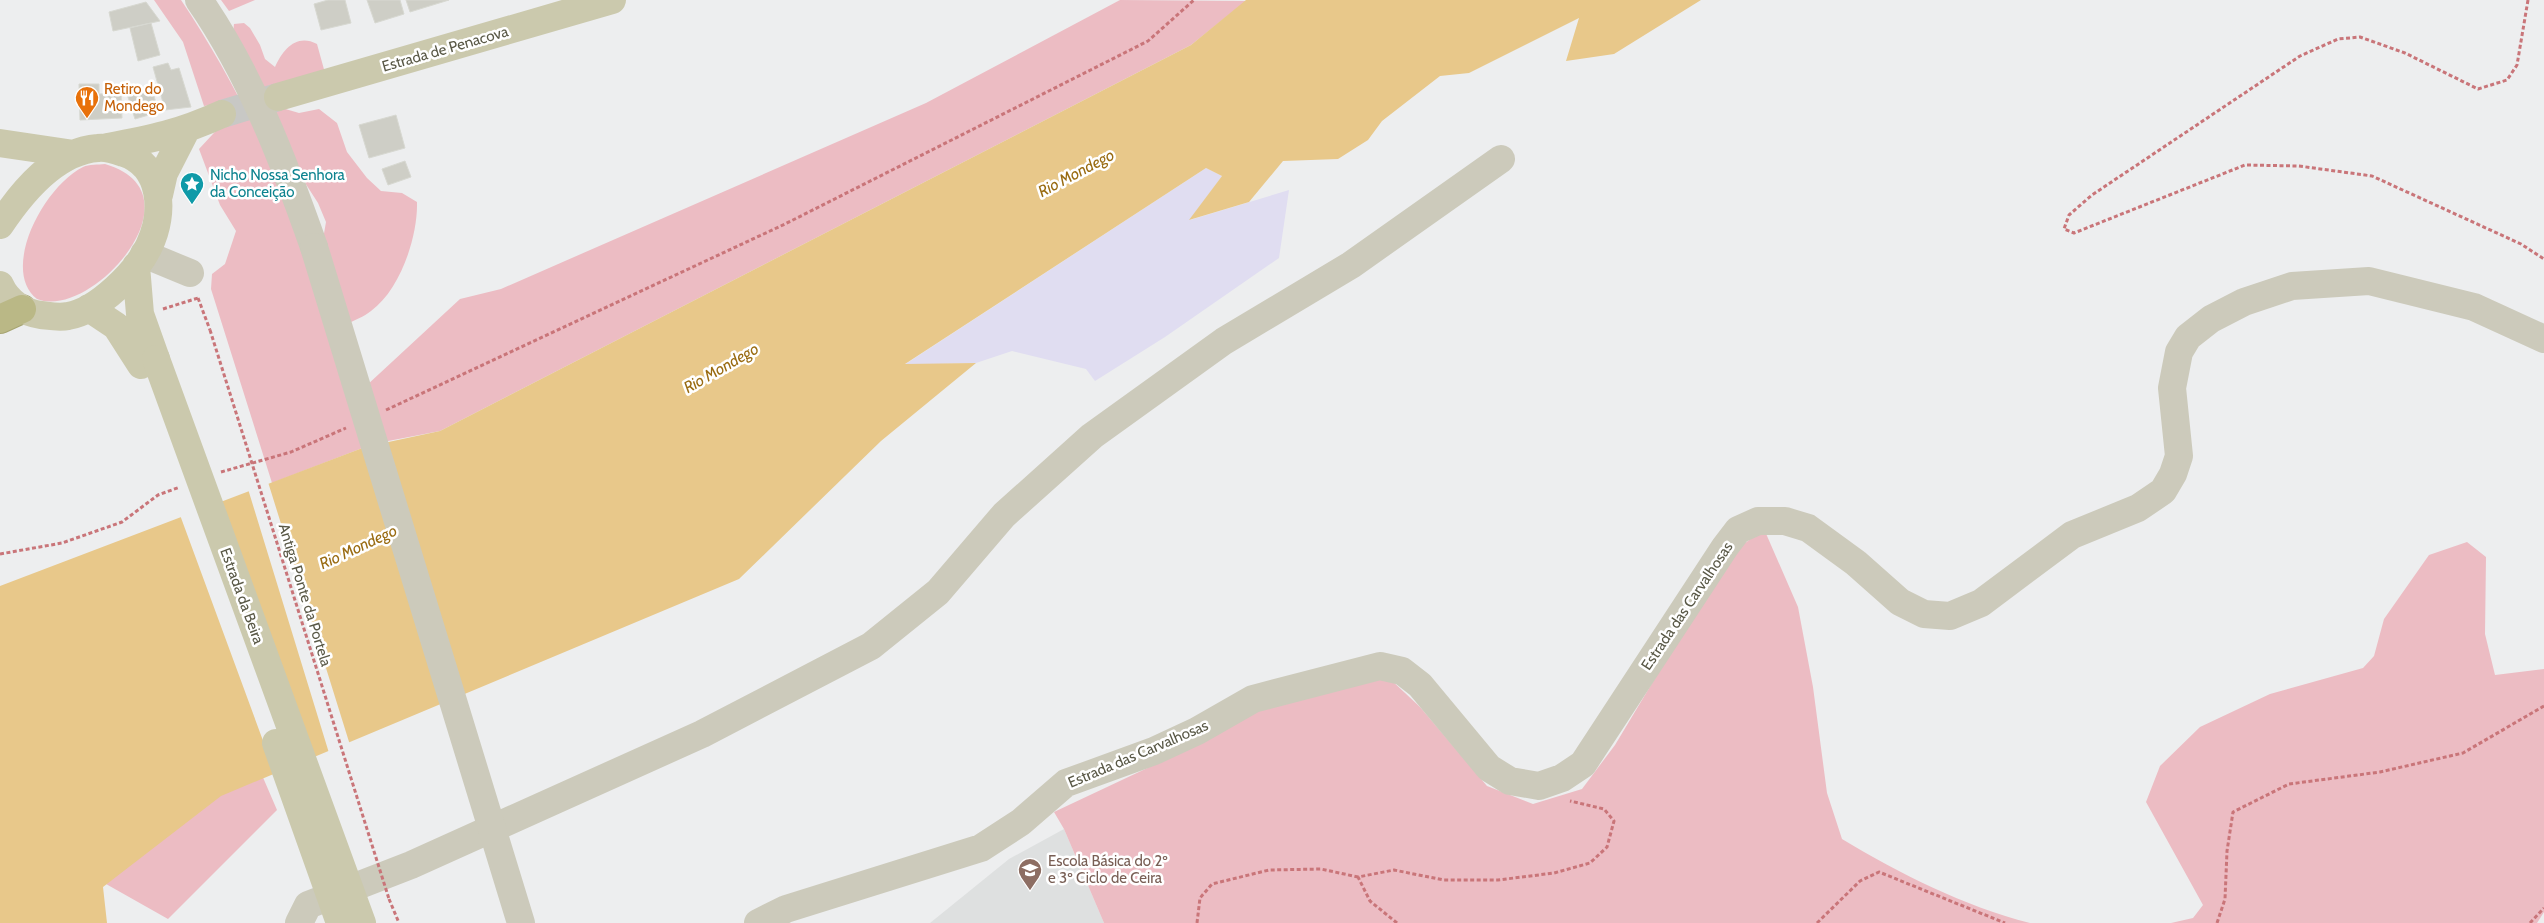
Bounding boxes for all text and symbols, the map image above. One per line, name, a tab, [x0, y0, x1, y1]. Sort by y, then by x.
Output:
street label: Estrada de Penacova	[380, 22, 511, 76]
place label: Retiro do Mondego	[104, 80, 164, 115]
restaurant icon: Retiro do Mondego	[74, 85, 100, 119]
water label: Rio Mondego	[1035, 145, 1117, 201]
place label: Nicho Nossa Senhora da Conceição	[210, 166, 346, 201]
place icon: Nicho Nossa Senhora da Conceição	[179, 171, 205, 205]
water label: Rio Mondego	[680, 339, 762, 397]
street label: Antiga Ponte da Portela	[275, 521, 336, 669]
water label: Rio Mondego	[316, 521, 400, 573]
street label: Estrada das Carvalhosas	[1637, 539, 1737, 673]
street label: Estrada da Beira	[216, 546, 268, 647]
street label: Estrada das Carvalhosas	[1065, 716, 1211, 792]
place label: Escola Básica do 2º e 3º Ciclo de Ceira	[1048, 852, 1168, 887]
school or university icon: Escola Básica do 2º e 3º Ciclo de Ceira	[1017, 857, 1043, 891]

